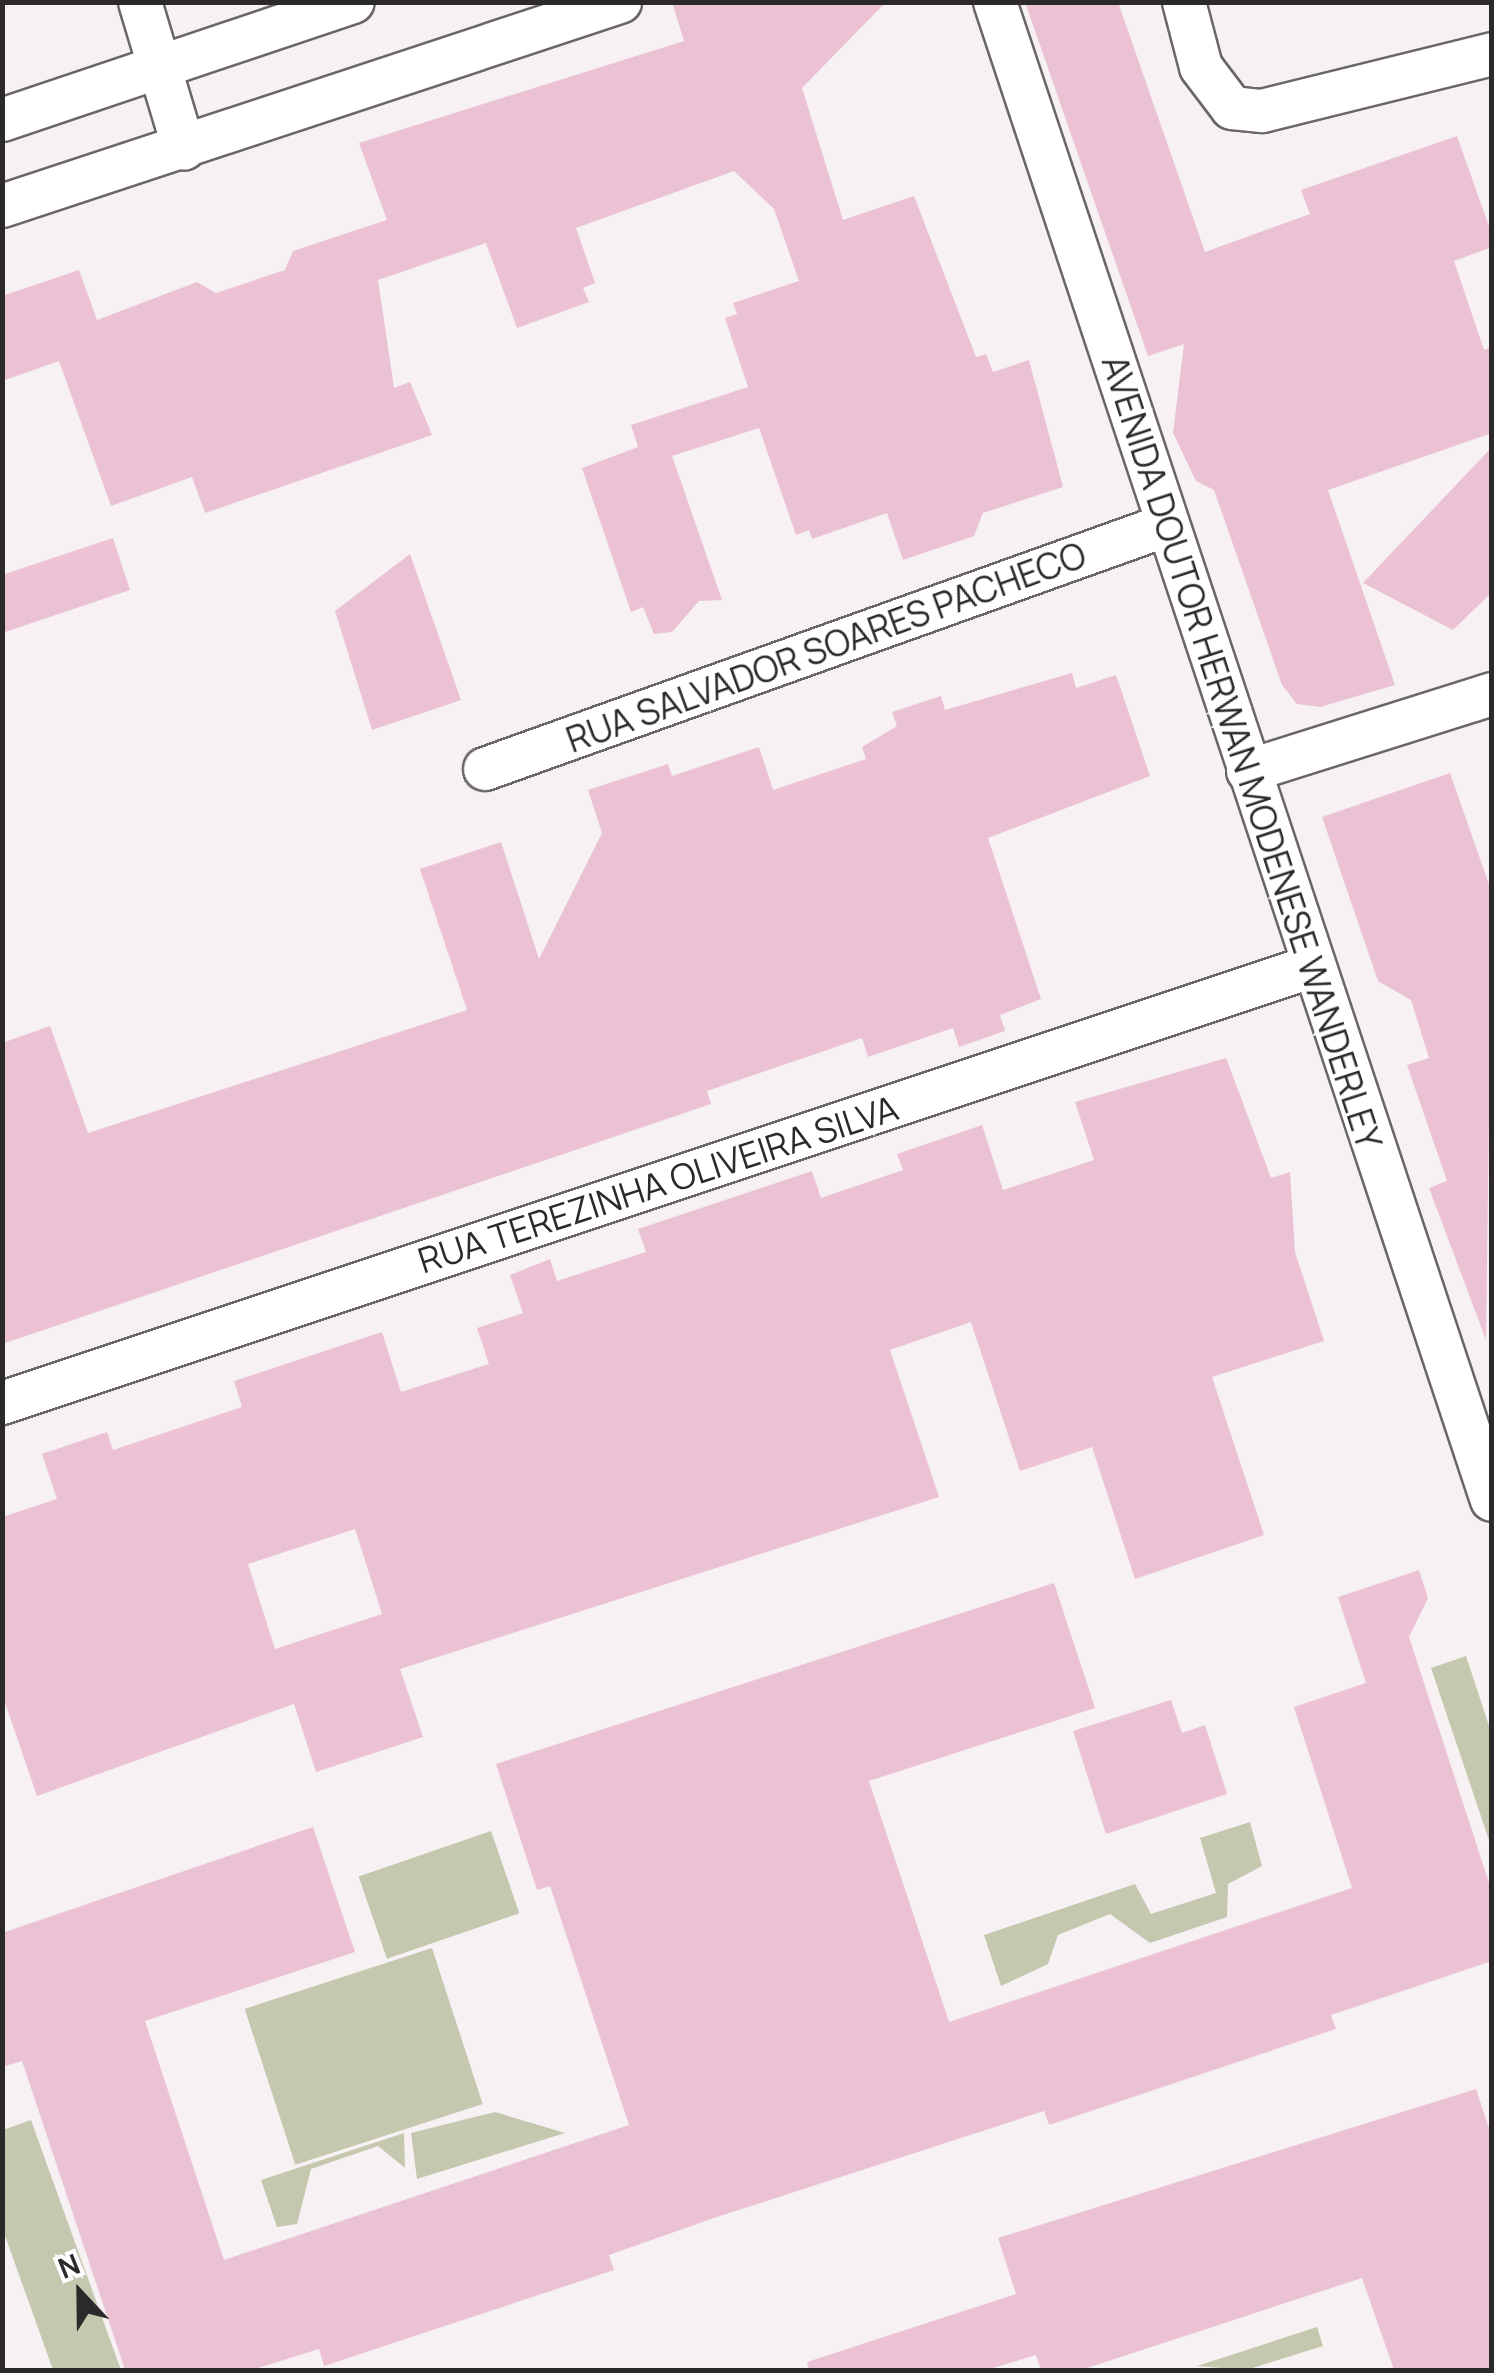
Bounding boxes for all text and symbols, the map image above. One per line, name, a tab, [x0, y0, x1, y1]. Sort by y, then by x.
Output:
street label: AVENIDA DOUTOR HERWAN MODENESE WANDERLEY	[1093, 350, 1391, 1154]
street label: RUA SALVADOR SOARES PACHECO	[561, 533, 1091, 761]
street label: RUA TEREZINHA OLIVEIRA SILVA	[413, 1086, 903, 1282]
north arrow	[30, 2243, 130, 2343]
text: N	[52, 2244, 85, 2287]

